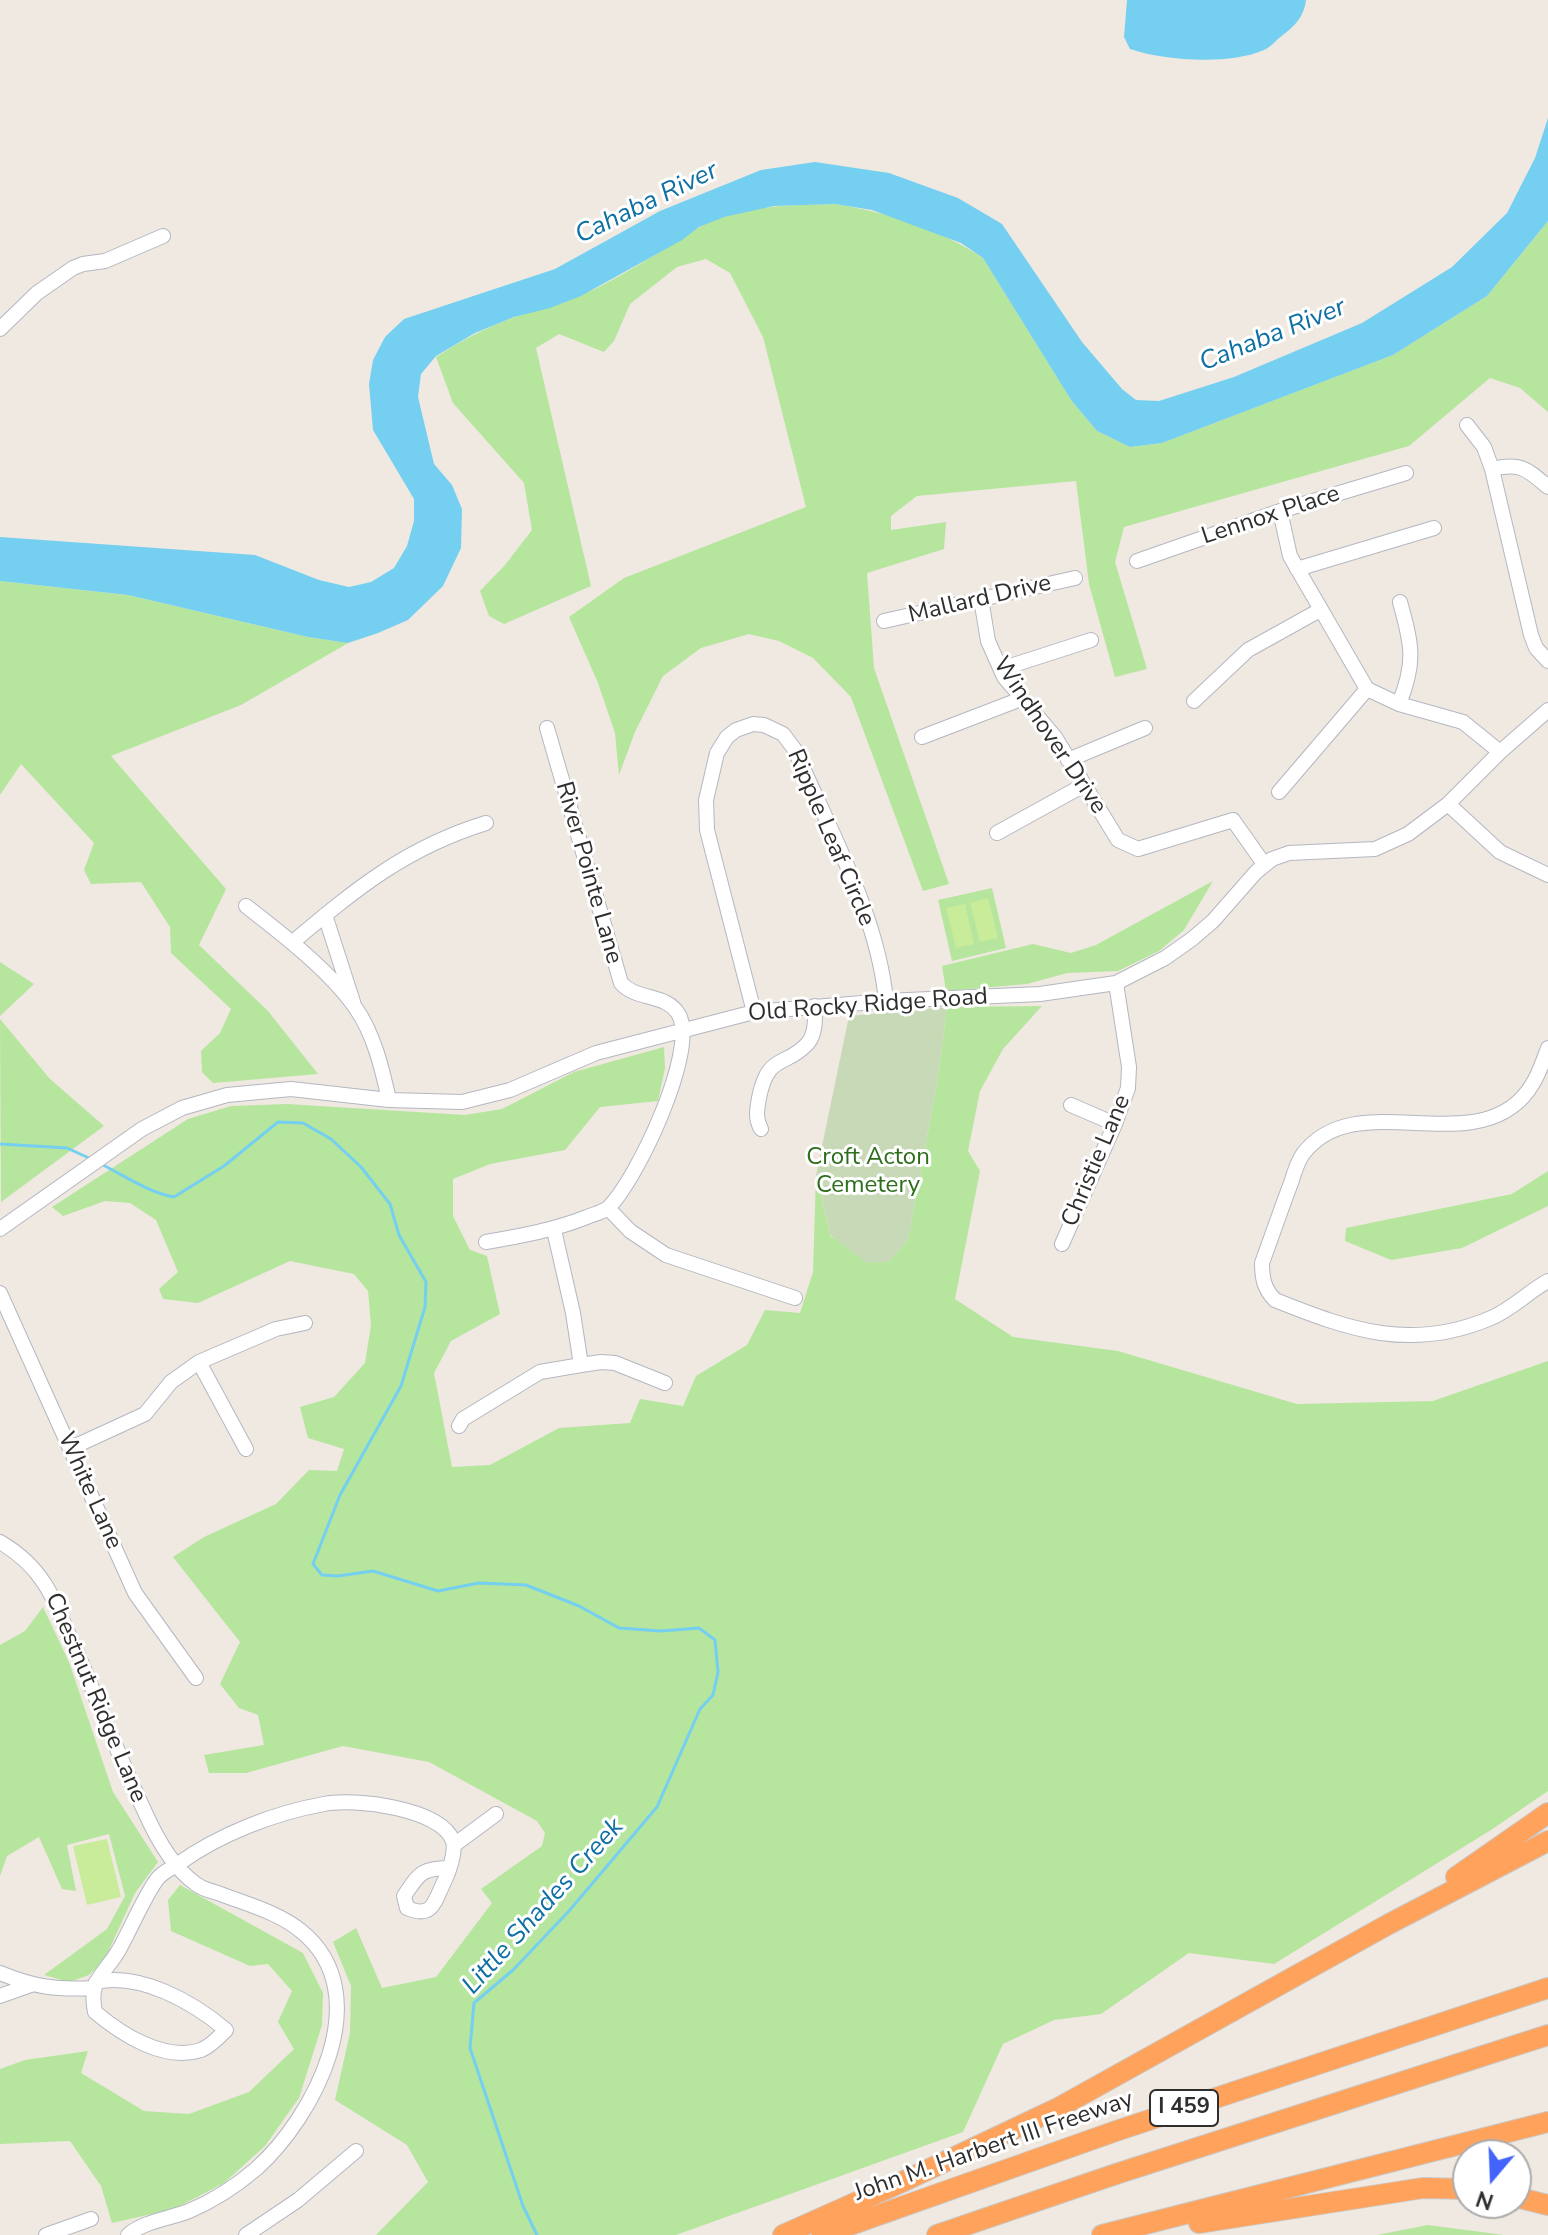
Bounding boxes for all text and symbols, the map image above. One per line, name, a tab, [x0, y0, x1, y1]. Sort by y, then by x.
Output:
water label: Cahaba River	[571, 156, 723, 252]
water label: Cahaba River	[1195, 293, 1351, 379]
street label: Lennox Place	[1198, 480, 1344, 552]
street label: Mallard Drive	[906, 570, 1054, 630]
street label: Windhover Drive	[986, 652, 1112, 820]
street label: Ripple Leaf Circle	[780, 745, 880, 931]
street label: River Pointe Lane	[548, 779, 628, 967]
street label: Old Rocky Ridge Road	[747, 983, 989, 1029]
street label: Christie Lane	[1056, 1091, 1138, 1231]
park label: Croft Acton Cemetery	[806, 1144, 930, 1200]
street label: White Lane	[50, 1428, 128, 1554]
street label: Chestnut Ridge Lane	[38, 1589, 152, 1807]
water label: Little Shades Creek	[457, 1813, 631, 2001]
street label: John M. Harbert III Freeway	[851, 2086, 1137, 2208]
road number: I 459	[1150, 2090, 1218, 2126]
north arrow	[1452, 2139, 1532, 2219]
text: N	[1472, 2183, 1498, 2217]

